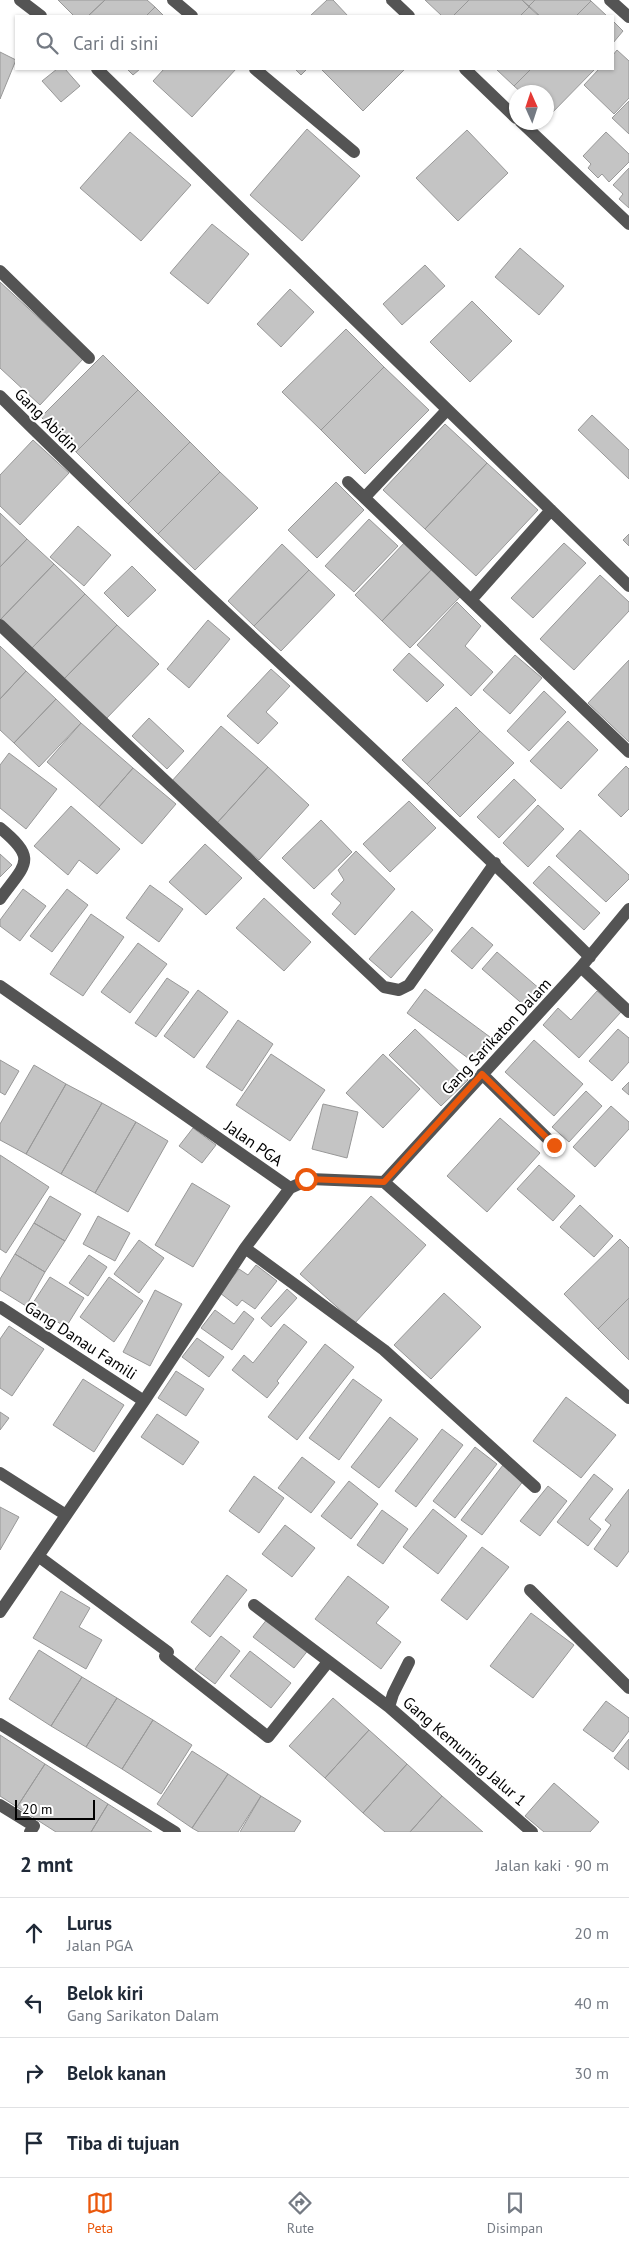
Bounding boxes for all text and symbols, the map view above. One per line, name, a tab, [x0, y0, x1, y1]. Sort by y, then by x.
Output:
search box	[15, 15, 614, 70]
icon: search	[33, 29, 61, 57]
text: Cari di sini	[73, 31, 159, 55]
north arrow	[509, 85, 554, 130]
street label: Gang Abidin	[11, 384, 83, 456]
street label: Gang Sarikaton Dalam	[437, 974, 555, 1098]
street label: Jalan PGA	[220, 1115, 287, 1170]
route end	[543, 1134, 566, 1157]
route start	[295, 1168, 318, 1191]
street label: Gang Danau Famili	[21, 1296, 141, 1384]
street label: Gang Kemuning Jalur 1	[399, 1692, 531, 1810]
scale bar	[15, 1797, 95, 1820]
text: 20 m	[22, 1800, 52, 1818]
text: 2 mnt	[20, 1851, 73, 1878]
text: Jalan kaki · 90 m	[496, 1855, 609, 1875]
text: Lurus	[67, 1911, 112, 1935]
icon: ahead	[20, 1919, 48, 1947]
text: 20 m	[574, 1923, 609, 1943]
text: Jalan PGA	[67, 1935, 133, 1955]
text: Belok kiri	[67, 1981, 143, 2005]
icon: left	[20, 1989, 48, 2017]
text: 40 m	[574, 1993, 609, 2013]
text: Gang Sarikaton Dalam	[67, 2005, 219, 2025]
icon: right	[20, 2059, 48, 2087]
text: Belok kanan	[67, 2061, 166, 2085]
text: 30 m	[574, 2063, 609, 2083]
icon: arrive	[20, 2129, 48, 2157]
text: Tiba di tujuan	[67, 2131, 179, 2155]
tab: Peta	[86, 2189, 114, 2237]
tab: Rute	[286, 2189, 314, 2237]
tab: Disimpan	[487, 2189, 543, 2237]

